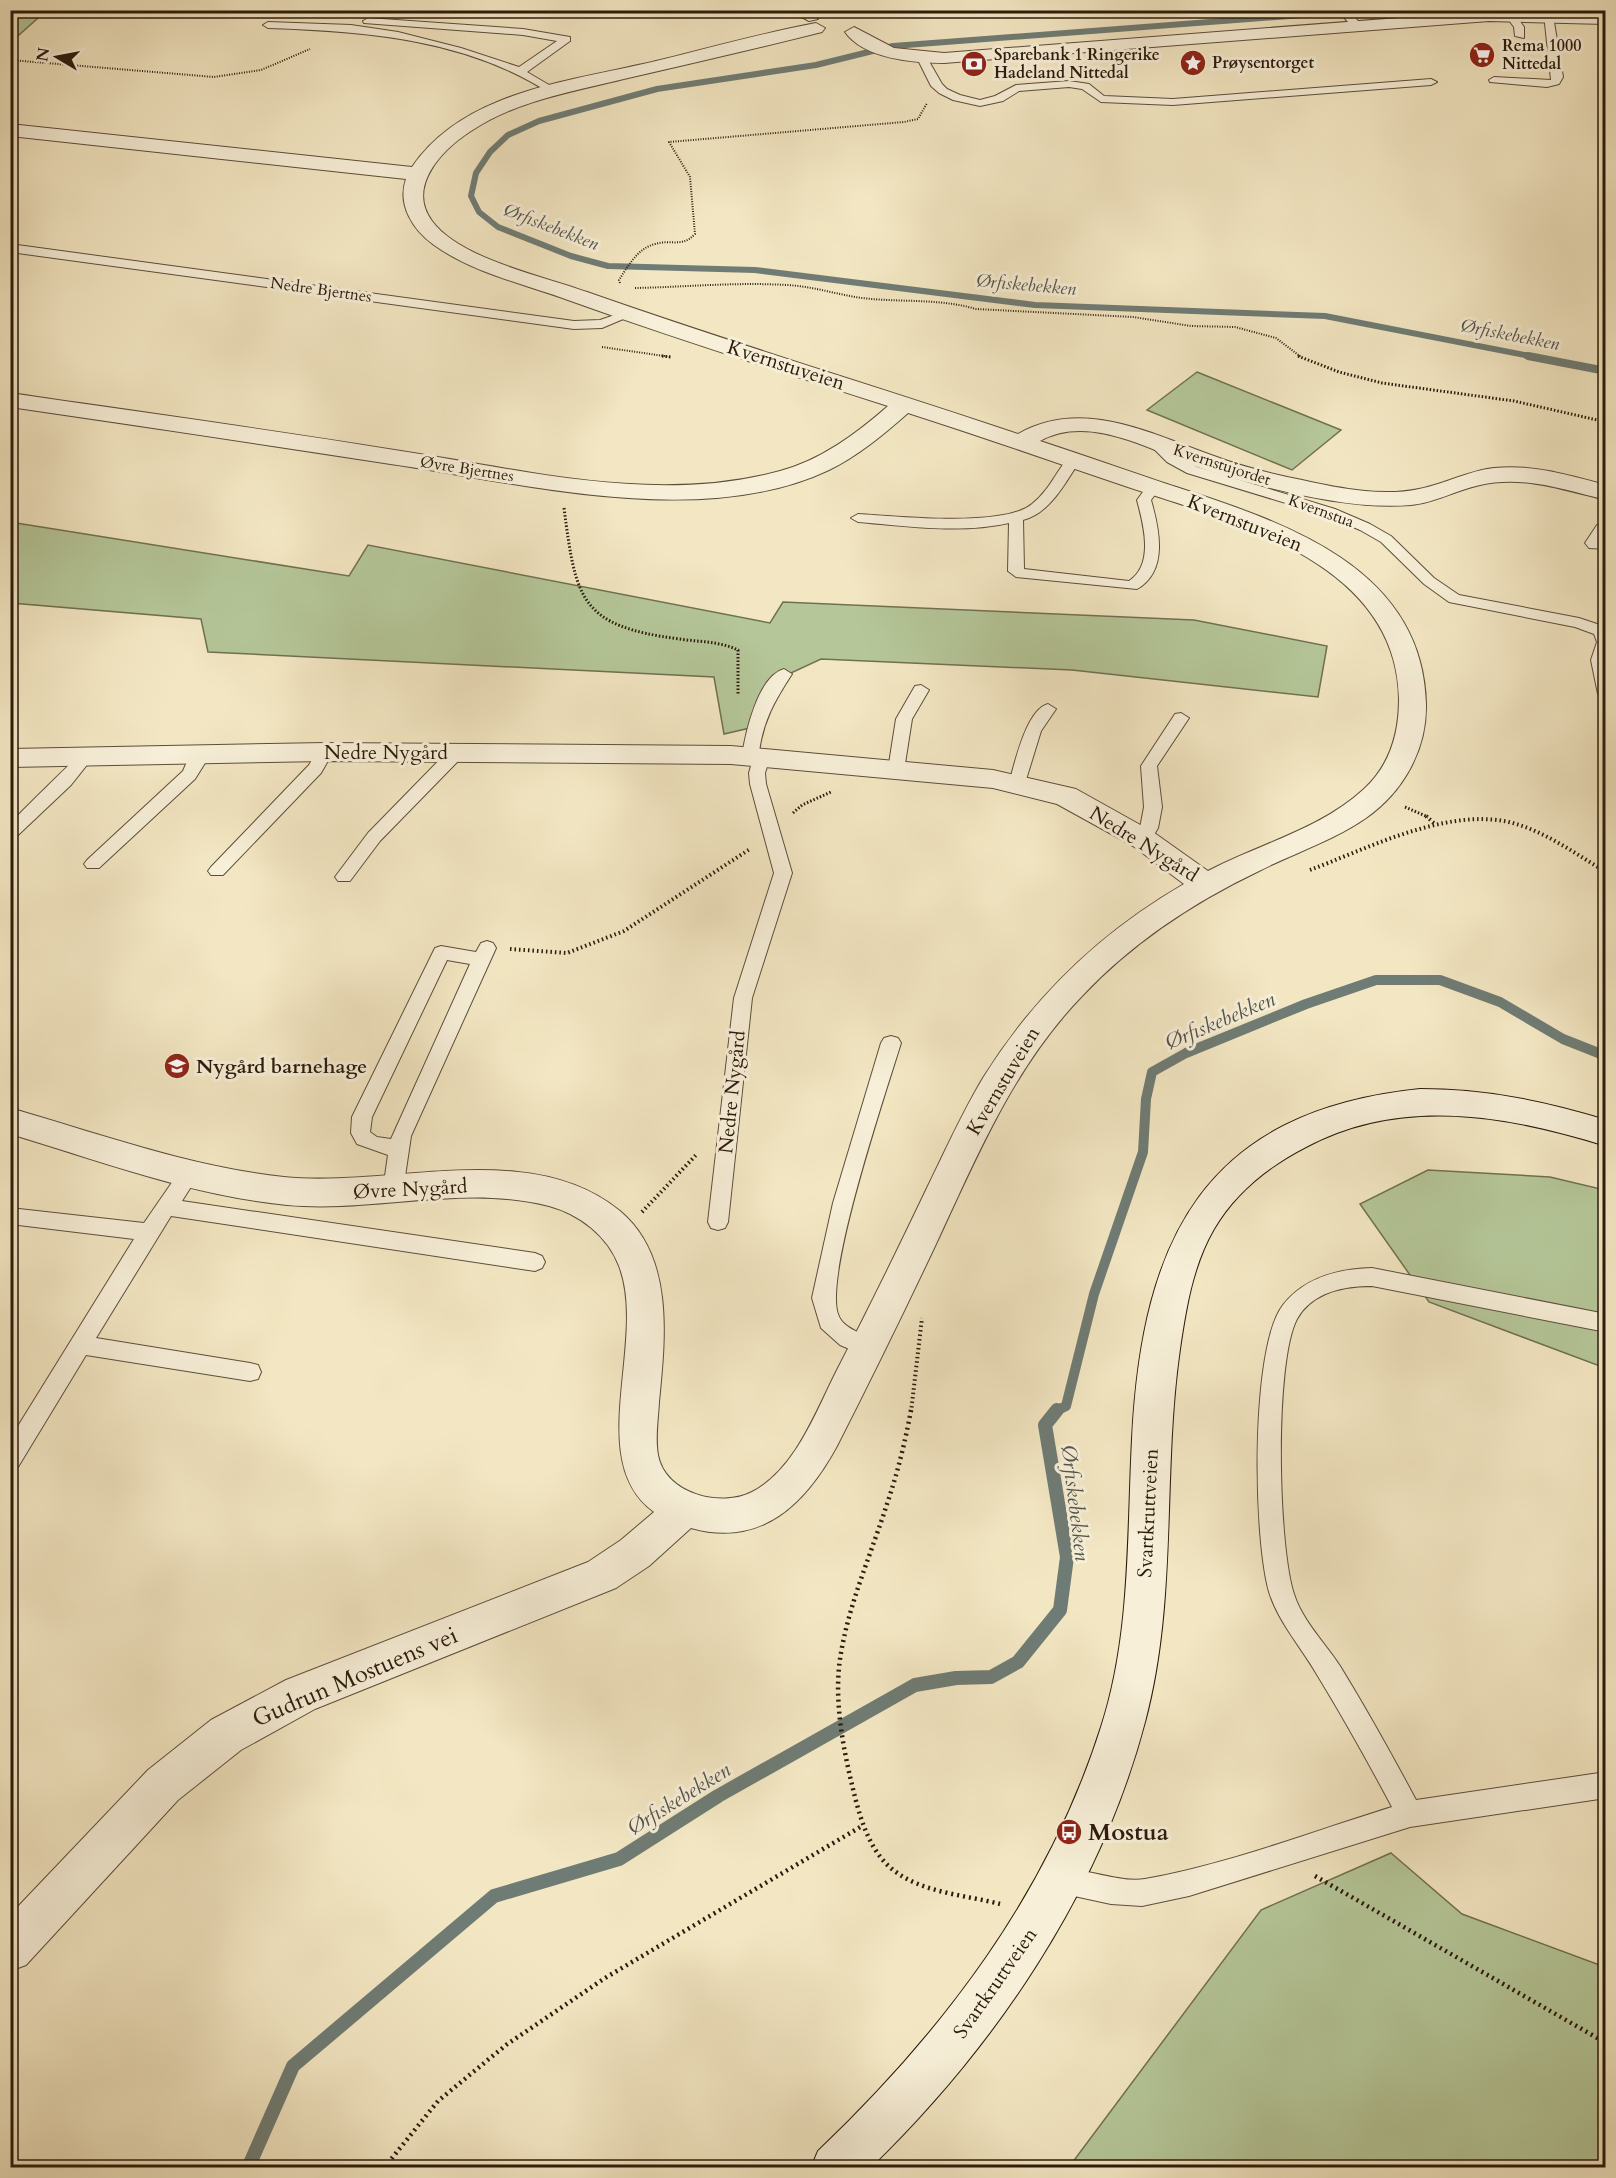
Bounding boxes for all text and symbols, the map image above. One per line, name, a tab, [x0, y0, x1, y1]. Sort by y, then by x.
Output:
north arrow	[27, 27, 87, 87]
place label: Rema 1000 Nittedal	[1502, 35, 1581, 75]
supermarket icon: Rema 1000 Nittedal	[1467, 40, 1497, 70]
place label: Sparebank 1 Ringerike Hadeland Nittedal	[994, 44, 1160, 84]
text: N	[31, 46, 55, 63]
place icon: Prøysentorget	[1178, 48, 1208, 78]
bank icon: Sparebank 1 Ringerike Hadeland Nittedal	[959, 49, 989, 79]
place label: Prøysentorget	[1212, 52, 1315, 74]
water label: Ørfiskebekken	[500, 197, 602, 257]
water label: Ørfiskebekken	[975, 268, 1077, 302]
street label: Nedre Bjertnes	[269, 272, 373, 308]
water label: Ørfiskebekken	[1458, 313, 1562, 357]
street label: Kvernstuveien	[724, 333, 849, 397]
street label: Kvernstujordet	[1170, 439, 1274, 491]
street label: Øvre Bjertnes	[419, 451, 515, 487]
street label: Kvernstuveien	[1183, 488, 1307, 559]
street label: Kvernstua	[1285, 489, 1357, 533]
street label: Nedre Nygård	[324, 739, 448, 766]
street label: Nedre Nygård	[1084, 800, 1204, 888]
water label: Ørfiskebekken	[1161, 985, 1280, 1057]
street label: Kvernstuveien	[960, 1021, 1046, 1140]
street label: Nedre Nygård	[712, 1029, 752, 1155]
school or university icon: Nygård barnehage	[162, 1051, 192, 1081]
place label: Nygård barnehage	[196, 1053, 367, 1080]
street label: Øvre Nygård	[352, 1173, 468, 1205]
water label: Ørfiskebekken	[1053, 1443, 1097, 1564]
street label: Svartkruttveien	[1131, 1447, 1165, 1578]
street label: Gudrun Mostuens vei	[247, 1619, 463, 1735]
water label: Ørfiskebekken	[622, 1755, 737, 1842]
place label: Mostua	[1088, 1816, 1169, 1849]
bus stop icon: Mostua	[1054, 1817, 1084, 1847]
street label: Svartkruttveien	[947, 1922, 1043, 2044]

